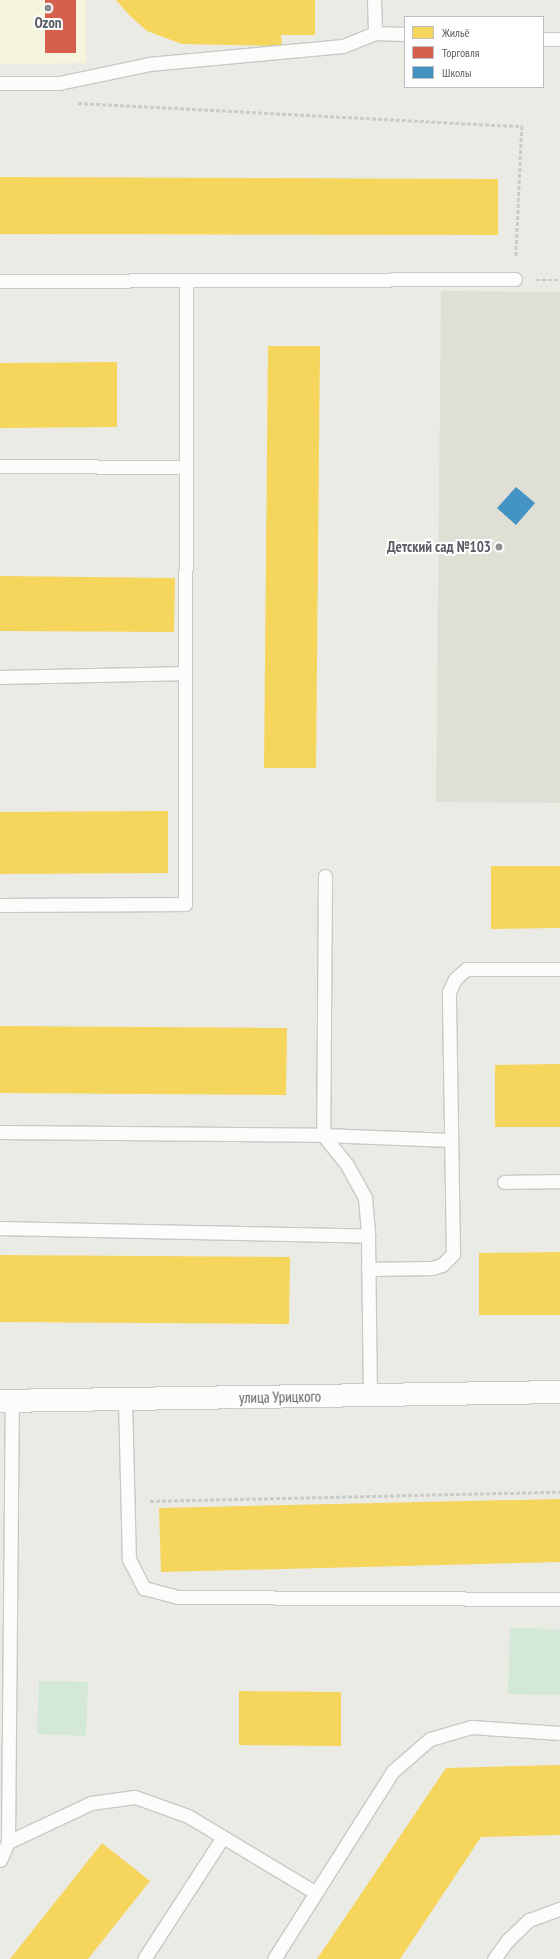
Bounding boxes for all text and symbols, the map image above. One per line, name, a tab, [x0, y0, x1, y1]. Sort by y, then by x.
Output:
marker: Ozon	[43, 3, 53, 13]
place label: Ozon	[34, 14, 62, 32]
legend	[404, 16, 544, 88]
text: Жильё	[442, 25, 469, 40]
text: Торговля	[442, 45, 480, 60]
text: Школы	[442, 65, 471, 80]
place label: Детский сад №103	[387, 538, 491, 556]
marker: Детский сад №103	[494, 542, 504, 552]
street label: улица Урицкого	[239, 1387, 321, 1407]

